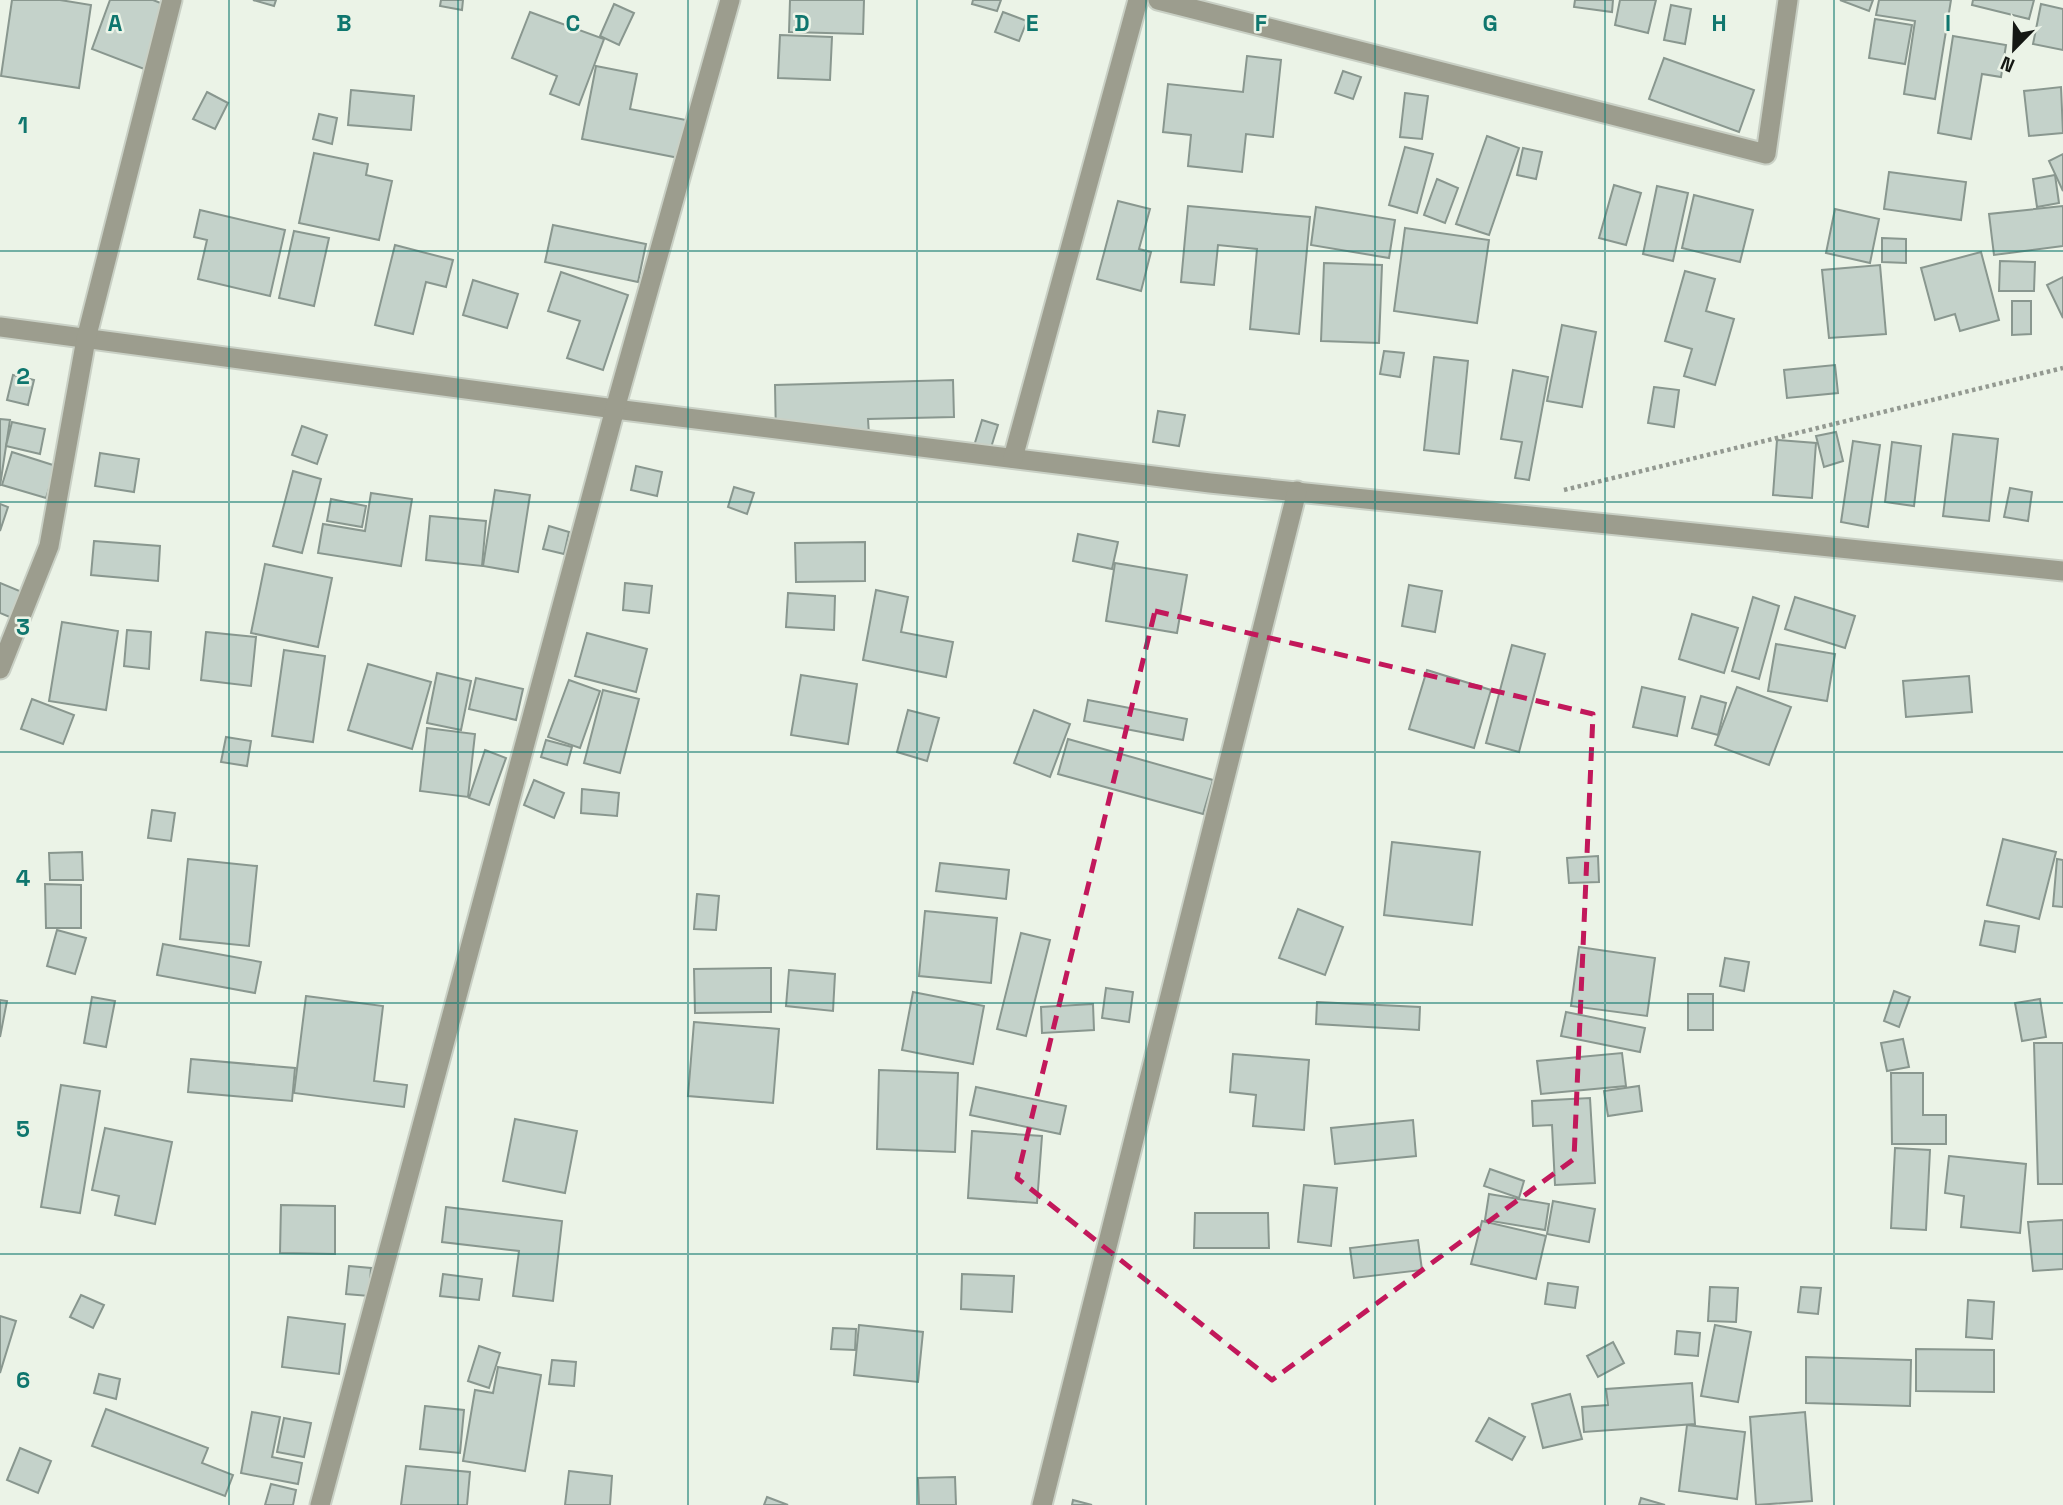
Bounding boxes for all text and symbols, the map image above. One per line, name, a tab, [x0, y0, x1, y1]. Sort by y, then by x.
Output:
text: A	[108, 8, 123, 38]
text: B	[336, 8, 352, 38]
text: C	[566, 8, 580, 38]
text: D	[794, 8, 810, 38]
text: E	[1026, 8, 1038, 38]
text: F	[1255, 8, 1267, 38]
text: G	[1482, 8, 1498, 38]
text: H	[1711, 8, 1727, 38]
text: I	[1945, 8, 1951, 38]
north arrow	[1979, 14, 2049, 84]
text: N	[1997, 50, 2018, 78]
text: 1	[18, 110, 28, 140]
text: 2	[16, 361, 30, 391]
text: 3	[16, 612, 30, 642]
text: 4	[16, 863, 31, 893]
text: 5	[16, 1114, 30, 1144]
text: 6	[16, 1365, 30, 1395]

